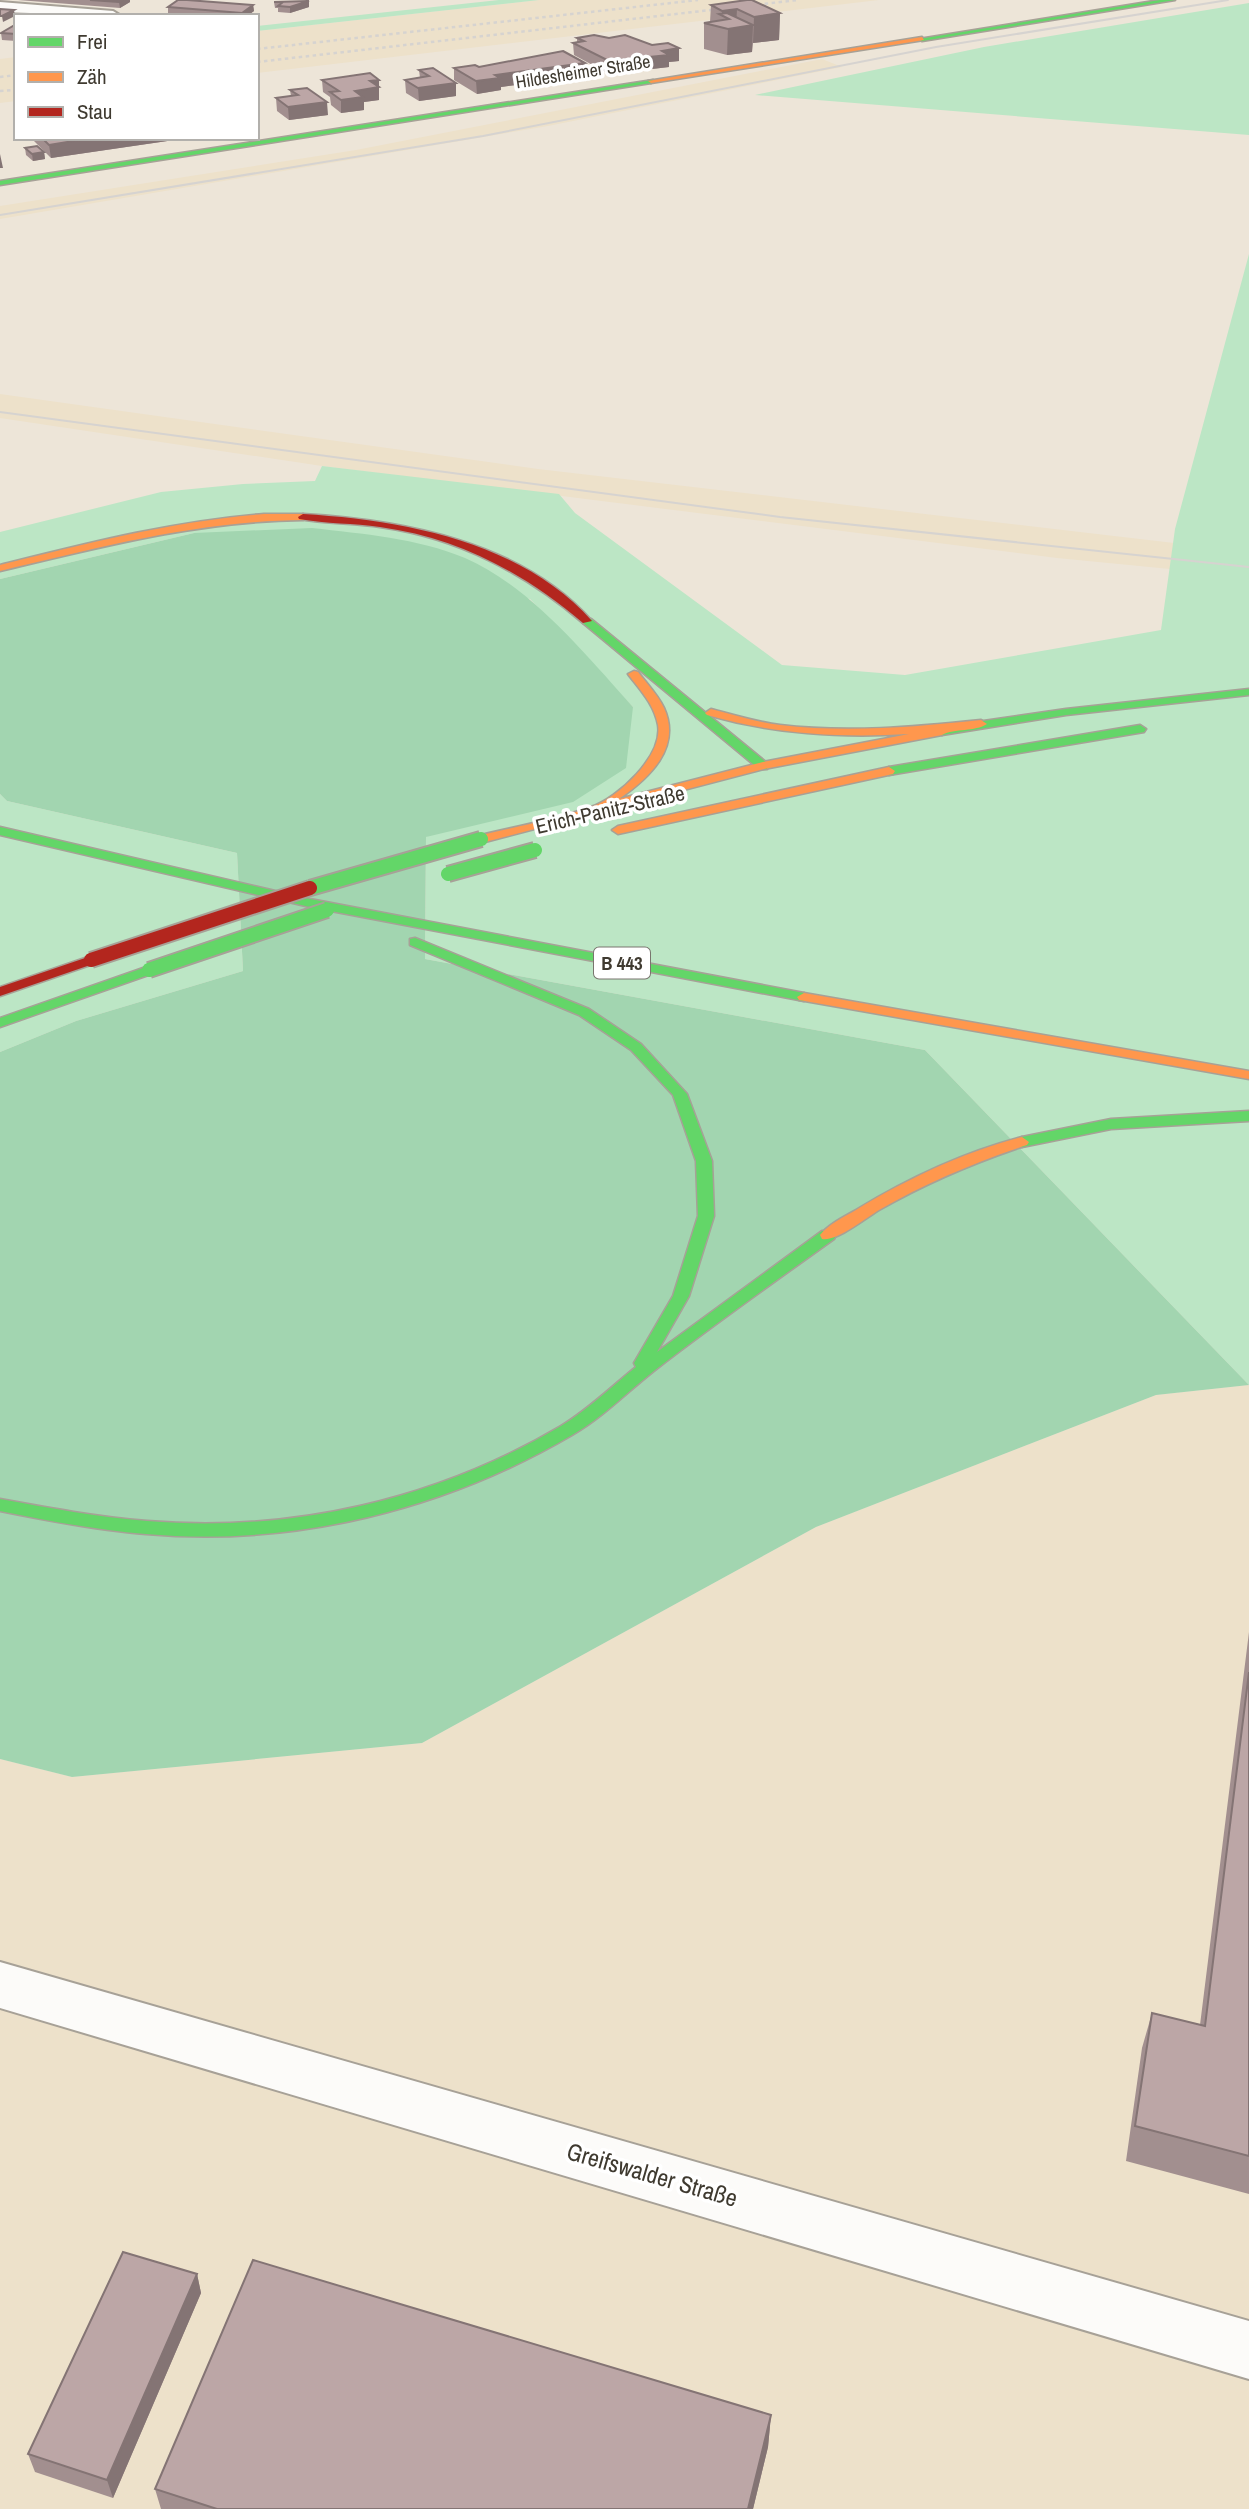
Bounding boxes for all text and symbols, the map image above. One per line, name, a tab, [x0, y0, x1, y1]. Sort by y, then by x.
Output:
legend	[14, 14, 259, 140]
text: Frei	[77, 27, 108, 56]
street label: Hildesheimer Straße	[514, 49, 652, 95]
text: Zäh	[77, 62, 107, 91]
text: Stau	[77, 97, 112, 126]
street label: Erich-Panitz-Straße	[532, 778, 687, 841]
road number: B 443	[594, 948, 650, 979]
street label: Greifswalder Straße	[563, 2134, 741, 2214]

